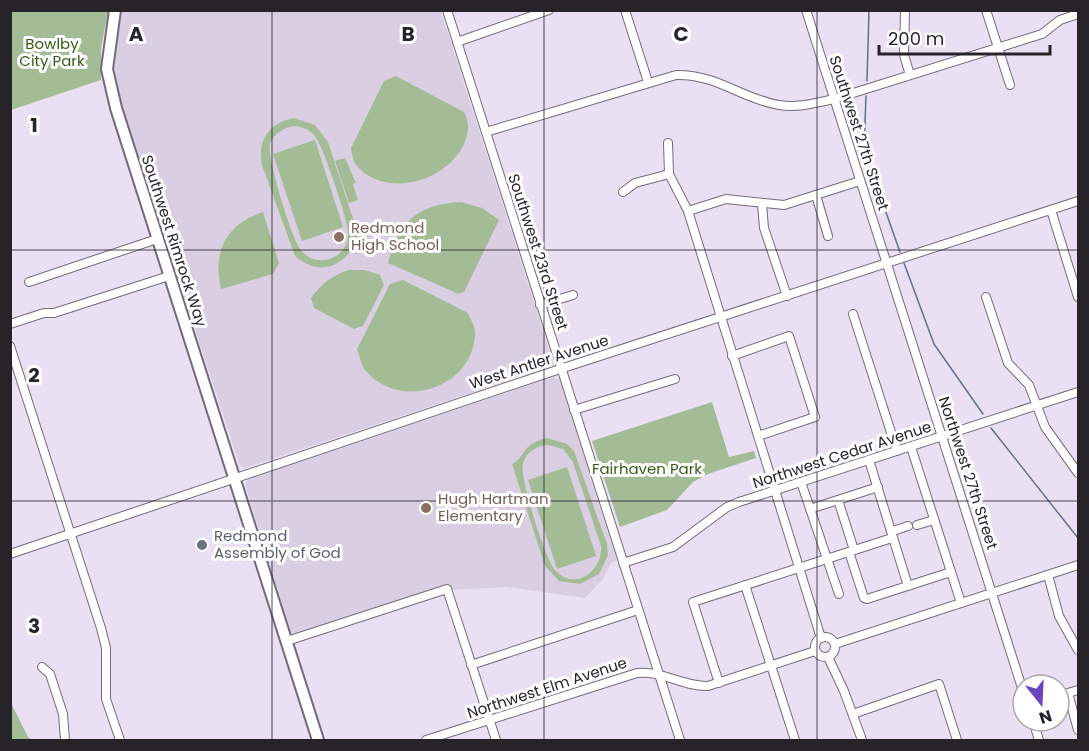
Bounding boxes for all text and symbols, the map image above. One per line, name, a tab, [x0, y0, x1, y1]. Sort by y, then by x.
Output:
scale bar	[879, 18, 1050, 56]
text: A	[129, 20, 144, 48]
text: B	[401, 20, 415, 48]
text: C	[673, 20, 689, 48]
text: 200 m	[888, 26, 944, 51]
park label: Bowlby City Park	[19, 33, 85, 71]
street label: Southwest 27th Street	[824, 53, 894, 213]
text: 1	[30, 111, 38, 139]
street label: Southwest Rimrock Way	[137, 152, 212, 330]
street label: Southwest 23rd Street	[503, 171, 574, 333]
place label: Redmond High School	[351, 217, 439, 255]
marker: Redmond High School	[332, 230, 346, 244]
street label: West Antler Avenue	[466, 329, 611, 394]
text: 2	[28, 361, 40, 389]
street label: Northwest 27th Street	[934, 394, 1003, 552]
street label: Northwest Cedar Avenue	[750, 416, 934, 493]
park label: Fairhaven Park	[592, 458, 702, 479]
place label: Hugh Hartman Elementary	[438, 488, 549, 526]
marker: Hugh Hartman Elementary	[419, 501, 433, 515]
place label: Redmond Assembly of God	[214, 525, 341, 563]
marker: Redmond Assembly of God	[195, 538, 209, 552]
text: 3	[28, 612, 40, 640]
street label: Northwest Elm Avenue	[464, 652, 629, 723]
north arrow	[1011, 673, 1071, 733]
text: N	[1036, 704, 1055, 730]

